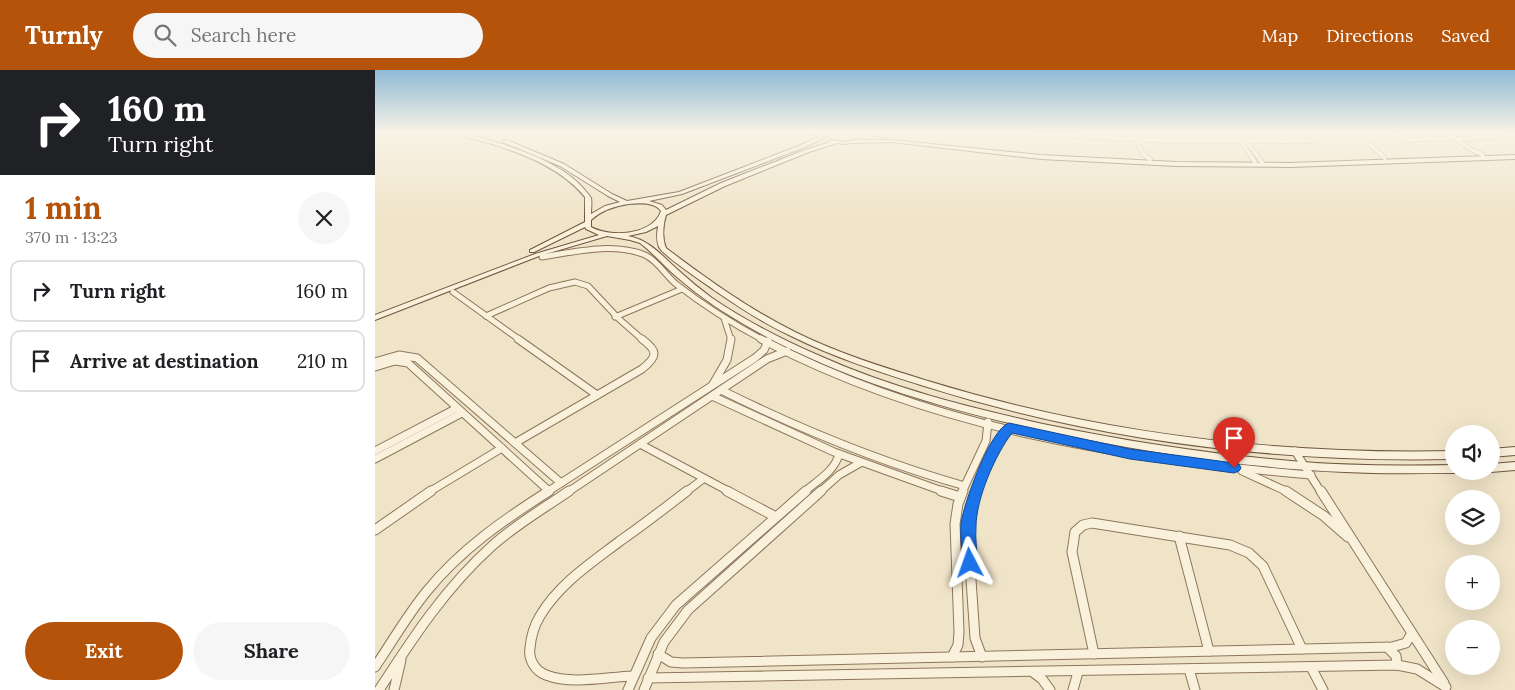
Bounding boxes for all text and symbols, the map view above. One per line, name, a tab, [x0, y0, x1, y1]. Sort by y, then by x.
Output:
search box	[133, 13, 483, 58]
text: Turnly	[25, 20, 103, 51]
icon: search	[151, 21, 179, 49]
text: Search here	[191, 23, 296, 47]
text: Map	[1262, 24, 1298, 47]
text: Directions	[1326, 24, 1413, 47]
text: Saved	[1441, 24, 1490, 47]
text: 160 m	[108, 86, 206, 131]
icon: right	[25, 90, 90, 155]
text: Turn right	[108, 130, 213, 158]
text: 1 min	[25, 189, 102, 227]
button: close	[298, 192, 350, 244]
text: 370 m · 13:23	[25, 227, 118, 247]
icon: right	[27, 277, 55, 305]
text: Turn right	[70, 279, 166, 303]
text: 160 m	[296, 279, 348, 303]
icon: arrive	[27, 347, 55, 375]
text: Arrive at destination	[70, 349, 259, 373]
text: 210 m	[297, 349, 348, 373]
pin	[1213, 417, 1255, 468]
icon: arrive	[1220, 424, 1248, 452]
map controls	[1445, 425, 1500, 675]
button: sound	[1445, 425, 1500, 480]
button: layers	[1445, 490, 1500, 545]
position arrow	[943, 536, 995, 588]
button: +	[1445, 555, 1500, 610]
button: −	[1445, 620, 1500, 675]
button: Exit	[25, 622, 183, 680]
button: Share	[193, 622, 350, 680]

